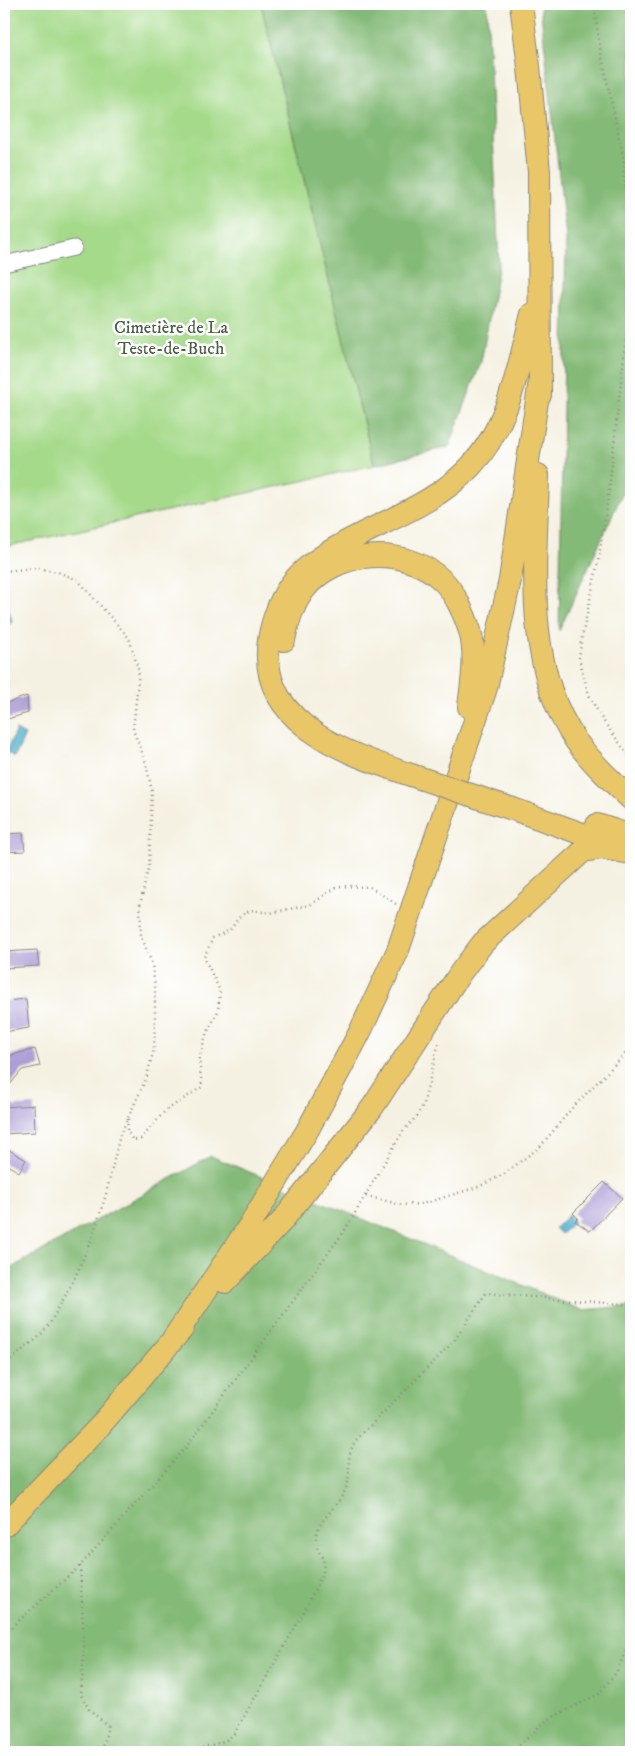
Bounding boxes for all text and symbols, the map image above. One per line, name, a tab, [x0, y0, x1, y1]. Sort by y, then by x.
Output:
park label: Cimetière de La Teste-de-Buch	[114, 317, 228, 360]

